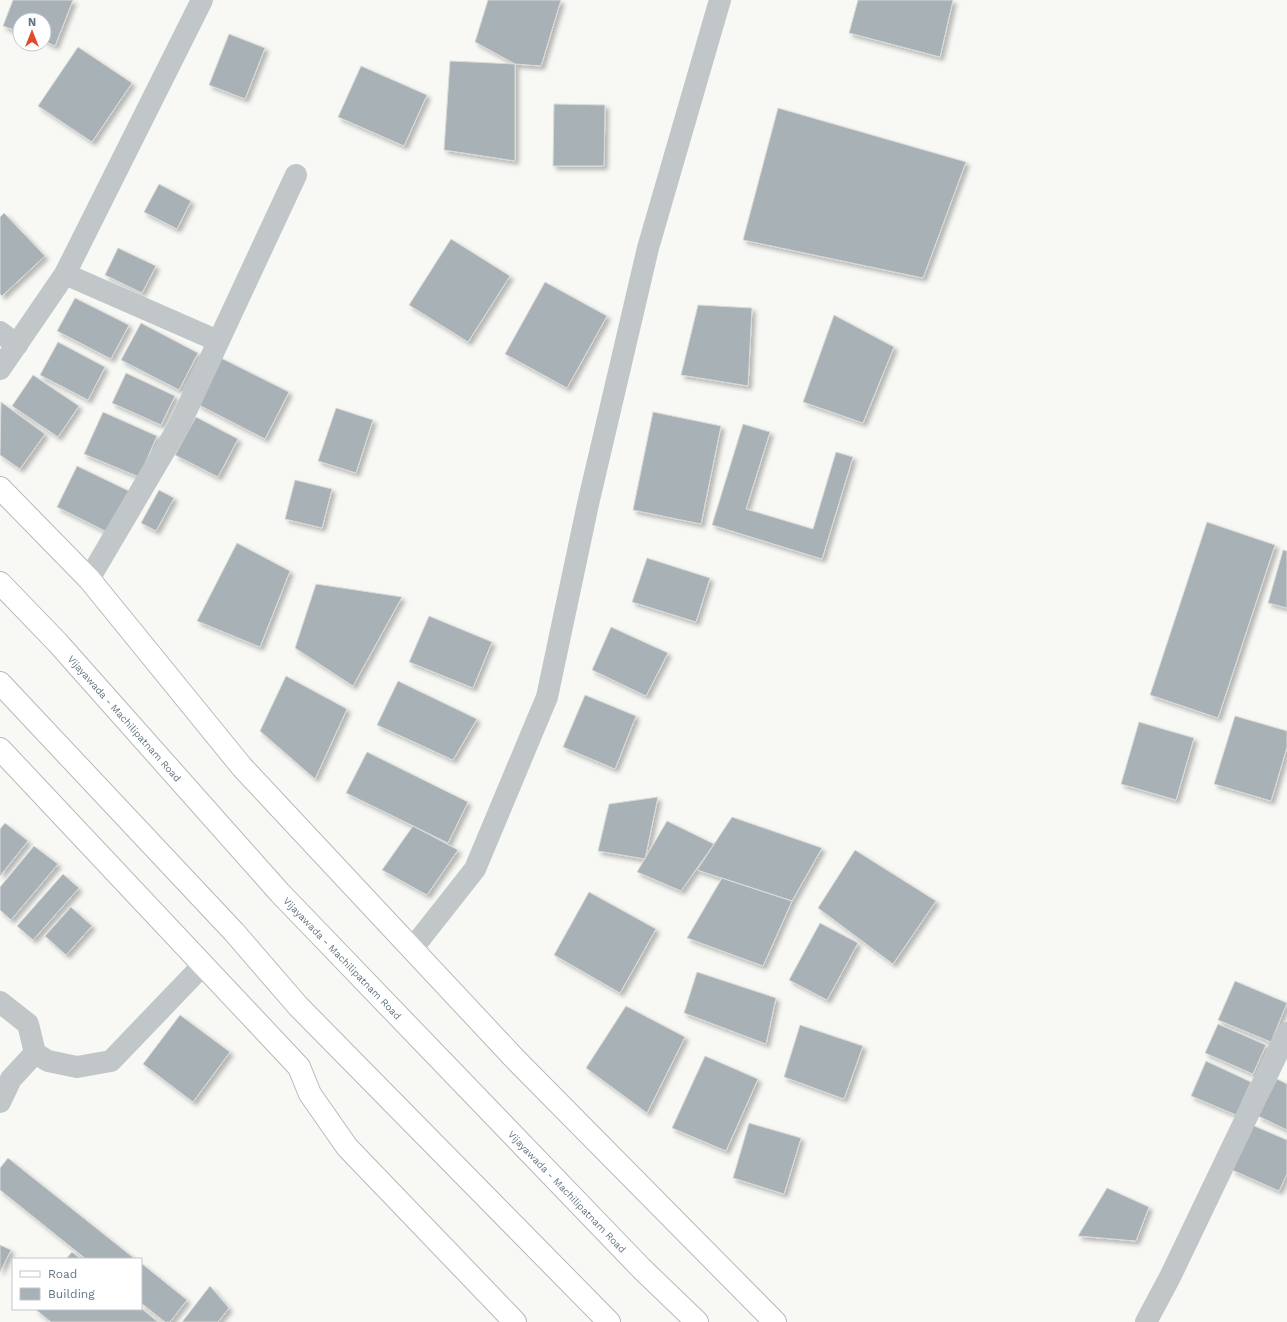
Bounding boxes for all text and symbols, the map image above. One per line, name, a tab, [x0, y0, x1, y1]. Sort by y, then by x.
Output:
north arrow	[12, 12, 52, 52]
text: N	[28, 16, 36, 29]
street label: Vijayawada - Machilipatnam Road	[65, 653, 183, 784]
street label: Vijayawada - Machilipatnam Road	[281, 895, 403, 1022]
street label: Vijayawada - Machilipatnam Road	[506, 1129, 628, 1255]
legend	[12, 1258, 142, 1310]
text: Road	[48, 1267, 77, 1281]
text: Building	[48, 1287, 95, 1301]

